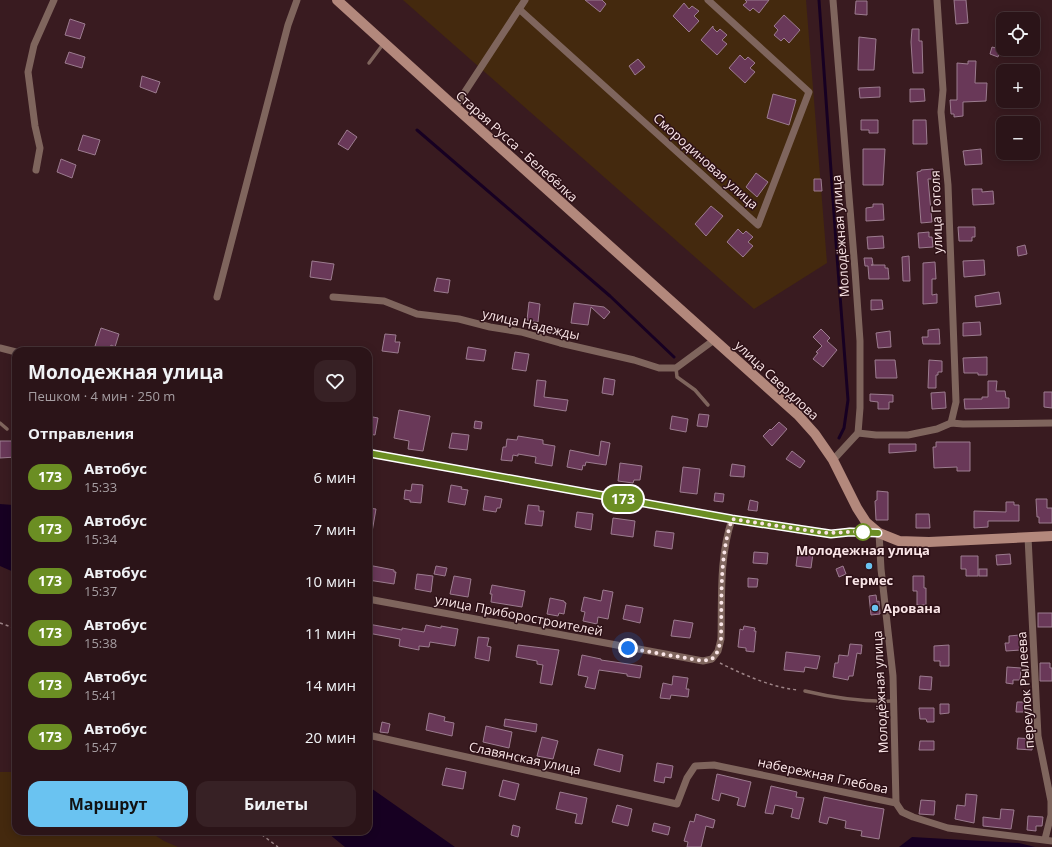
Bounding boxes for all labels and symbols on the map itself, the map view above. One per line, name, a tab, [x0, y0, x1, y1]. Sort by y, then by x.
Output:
street label: Старая Русса - Белебёлка	[452, 86, 582, 206]
street label: Смородиновая улица	[649, 109, 763, 213]
street label: улица Гоголя	[926, 170, 946, 254]
street label: Молодёжная улица	[827, 174, 853, 298]
street label: улица Надежды	[480, 304, 582, 344]
street label: улица Свердлова	[731, 336, 823, 424]
line badge: 173	[600, 486, 646, 512]
marker: Молодежная улица	[854, 523, 872, 541]
place label: Молодежная улица	[796, 541, 930, 559]
marker: Гермес	[864, 561, 874, 571]
place label: Гермес	[845, 571, 894, 589]
street label: улица Приборостроителей	[433, 590, 605, 640]
place label: Арована	[883, 599, 941, 617]
marker: Арована	[870, 603, 880, 613]
street label: Молодёжная улица	[868, 630, 892, 754]
street label: переулок Рылеева	[1012, 631, 1038, 749]
your location	[618, 638, 638, 658]
street label: Славянская улица	[467, 737, 583, 779]
street label: набережная Глебова	[756, 752, 890, 798]

